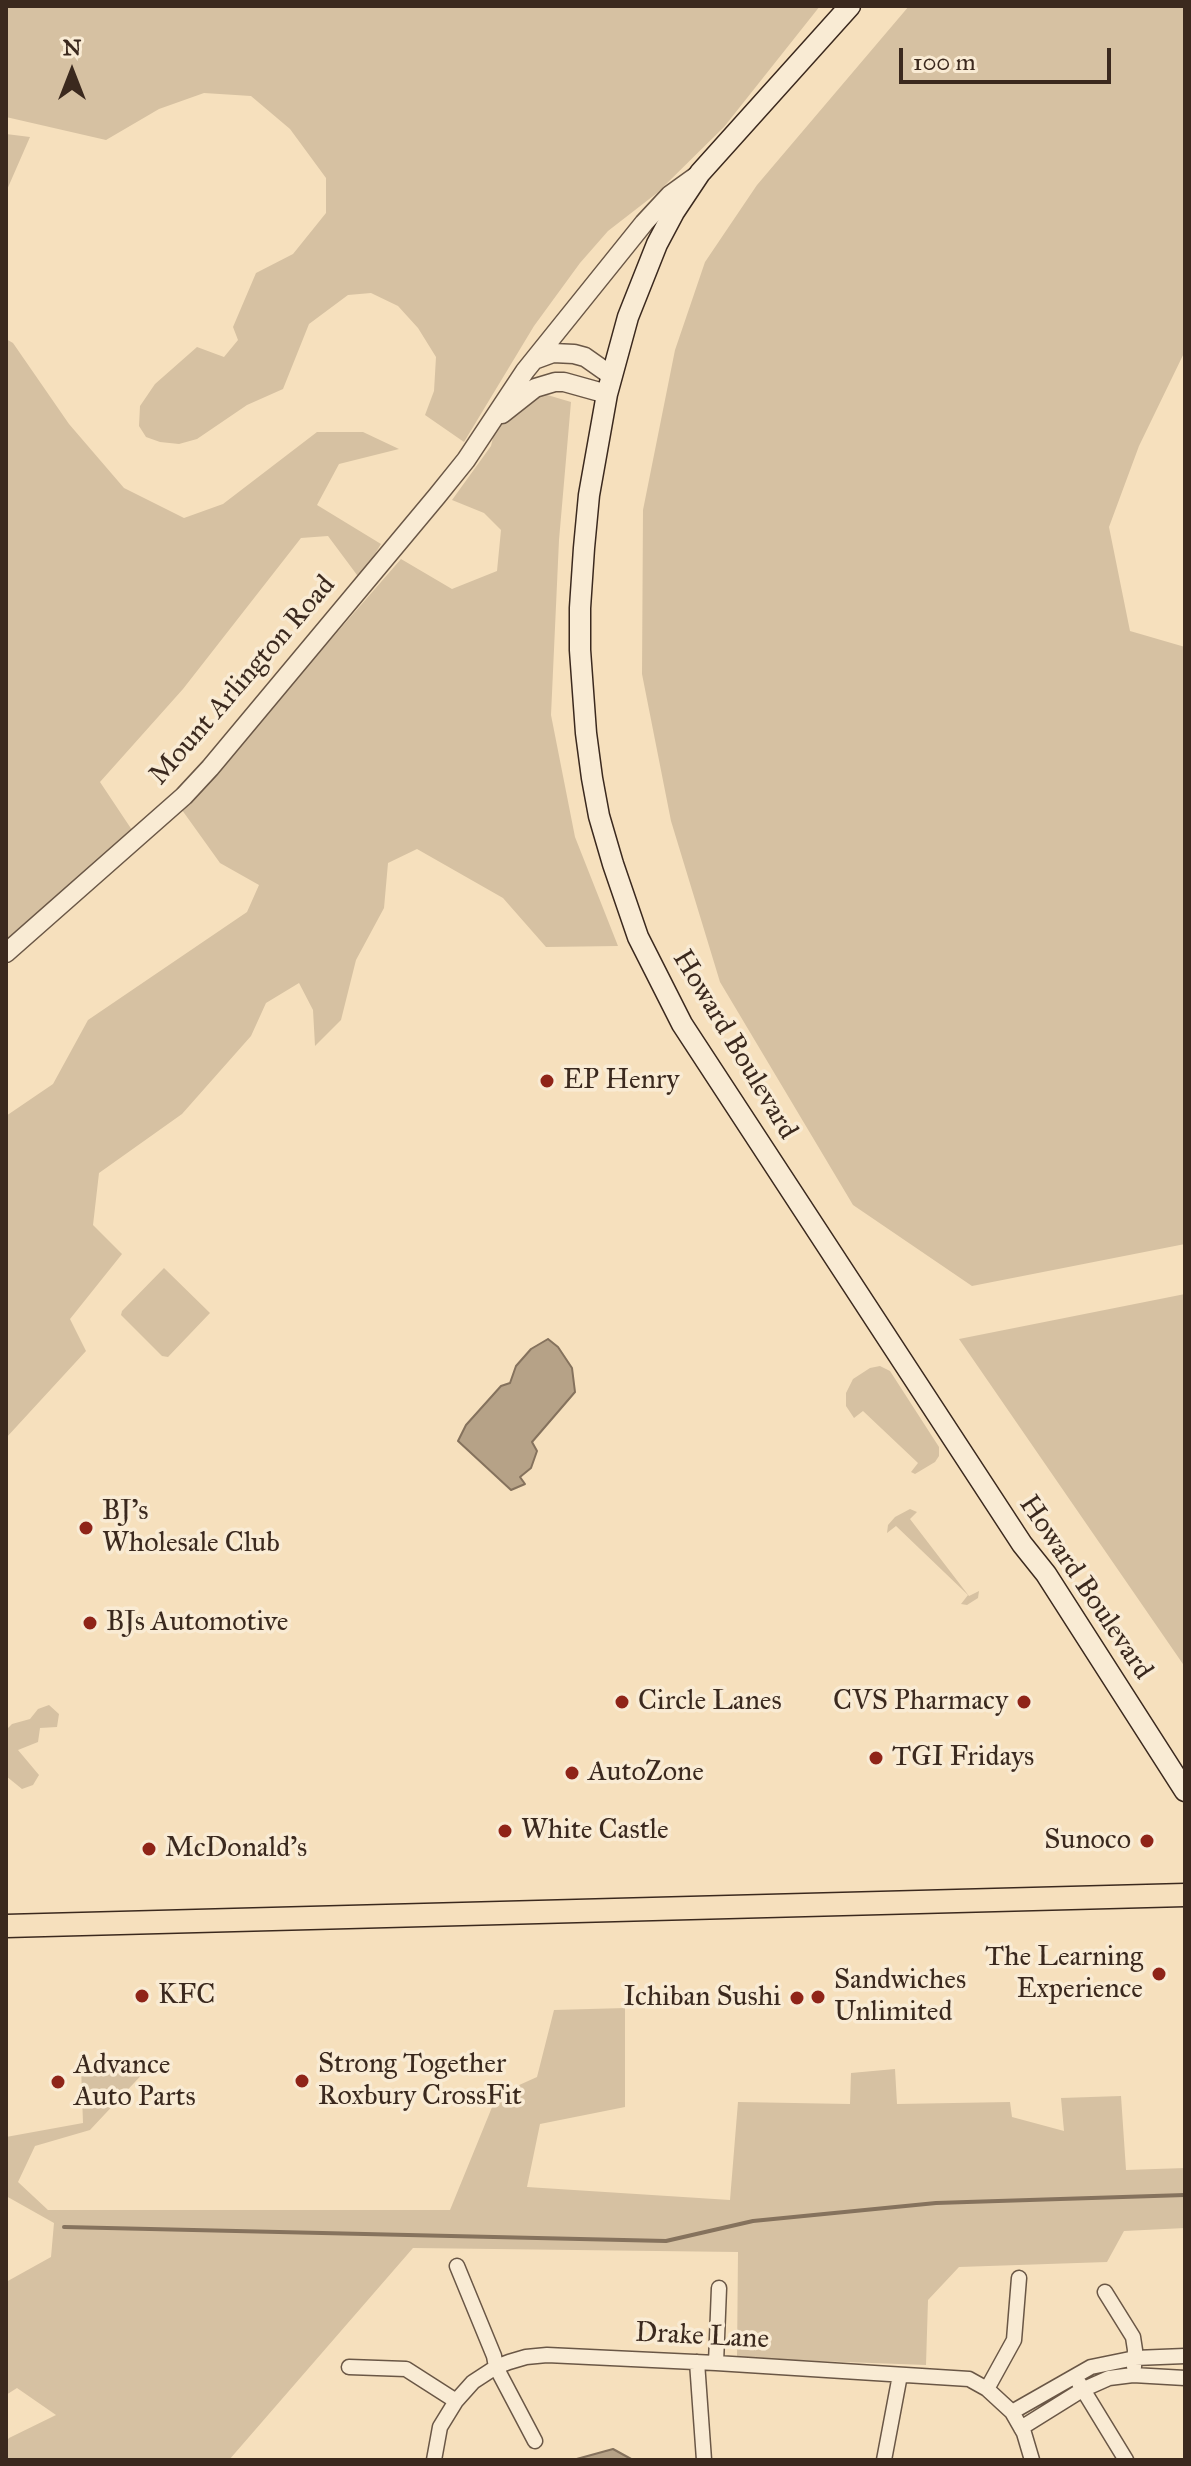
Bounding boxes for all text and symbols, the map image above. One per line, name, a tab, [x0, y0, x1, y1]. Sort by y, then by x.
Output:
north arrow	[32, 32, 112, 112]
scale bar	[903, 32, 1115, 82]
text: N	[63, 34, 81, 61]
text: 100 m	[913, 47, 976, 77]
street label: Mount Arlington Road	[143, 569, 343, 793]
street label: Howard Boulevard	[664, 944, 804, 1146]
place label: EP Henry	[563, 1064, 679, 1098]
marker: EP Henry	[538, 1072, 556, 1090]
street label: Howard Boulevard	[1011, 1489, 1159, 1687]
place label: BJ's Wholesale Club	[102, 1495, 280, 1561]
marker: BJ's Wholesale Club	[77, 1519, 95, 1537]
place label: BJs Automotive	[106, 1606, 289, 1640]
marker: BJs Automotive	[81, 1614, 99, 1632]
place label: Circle Lanes	[638, 1685, 782, 1719]
place label: CVS Pharmacy	[833, 1685, 1008, 1719]
marker: Circle Lanes	[613, 1693, 631, 1711]
marker: CVS Pharmacy	[1015, 1693, 1033, 1711]
place label: TGI Fridays	[892, 1741, 1034, 1775]
marker: TGI Fridays	[867, 1749, 885, 1767]
place label: AutoZone	[588, 1756, 704, 1790]
marker: AutoZone	[563, 1764, 581, 1782]
place label: White Castle	[521, 1814, 669, 1848]
marker: White Castle	[496, 1822, 514, 1840]
place label: Sunoco	[1044, 1824, 1131, 1858]
place label: McDonald's	[165, 1832, 307, 1866]
marker: Sunoco	[1138, 1832, 1156, 1850]
marker: McDonald's	[140, 1840, 158, 1858]
place label: The Learning Experience	[985, 1941, 1143, 2007]
place label: Sandwiches Unlimited	[834, 1964, 966, 2030]
marker: The Learning Experience	[1150, 1965, 1168, 1983]
place label: KFC	[158, 1979, 215, 2013]
place label: Ichiban Sushi	[624, 1981, 781, 2015]
marker: KFC	[133, 1987, 151, 2005]
marker: Sandwiches Unlimited	[809, 1988, 827, 2006]
marker: Ichiban Sushi	[788, 1989, 806, 2007]
place label: Strong Together Roxbury CrossFit	[318, 2048, 522, 2114]
place label: Advance Auto Parts	[74, 2049, 196, 2115]
marker: Strong Together Roxbury CrossFit	[293, 2072, 311, 2090]
marker: Advance Auto Parts	[49, 2073, 67, 2091]
street label: Drake Lane	[634, 2317, 770, 2357]

